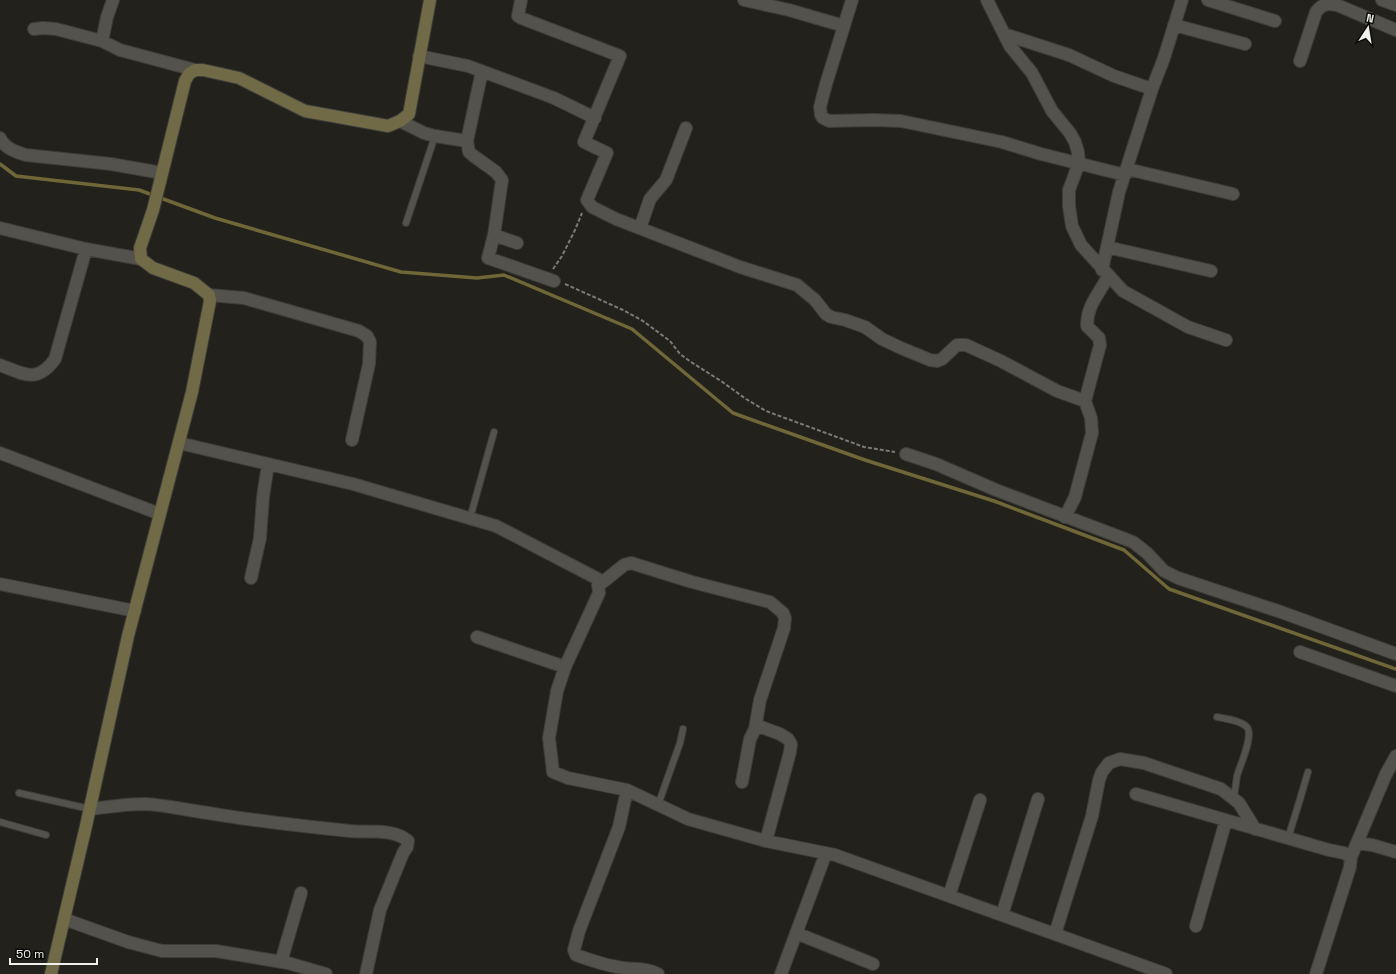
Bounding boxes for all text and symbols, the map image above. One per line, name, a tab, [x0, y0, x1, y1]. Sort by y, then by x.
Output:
north arrow	[1348, 8, 1388, 48]
text: N	[1365, 11, 1375, 26]
scale bar	[10, 940, 97, 966]
text: 50 m	[16, 946, 44, 962]

